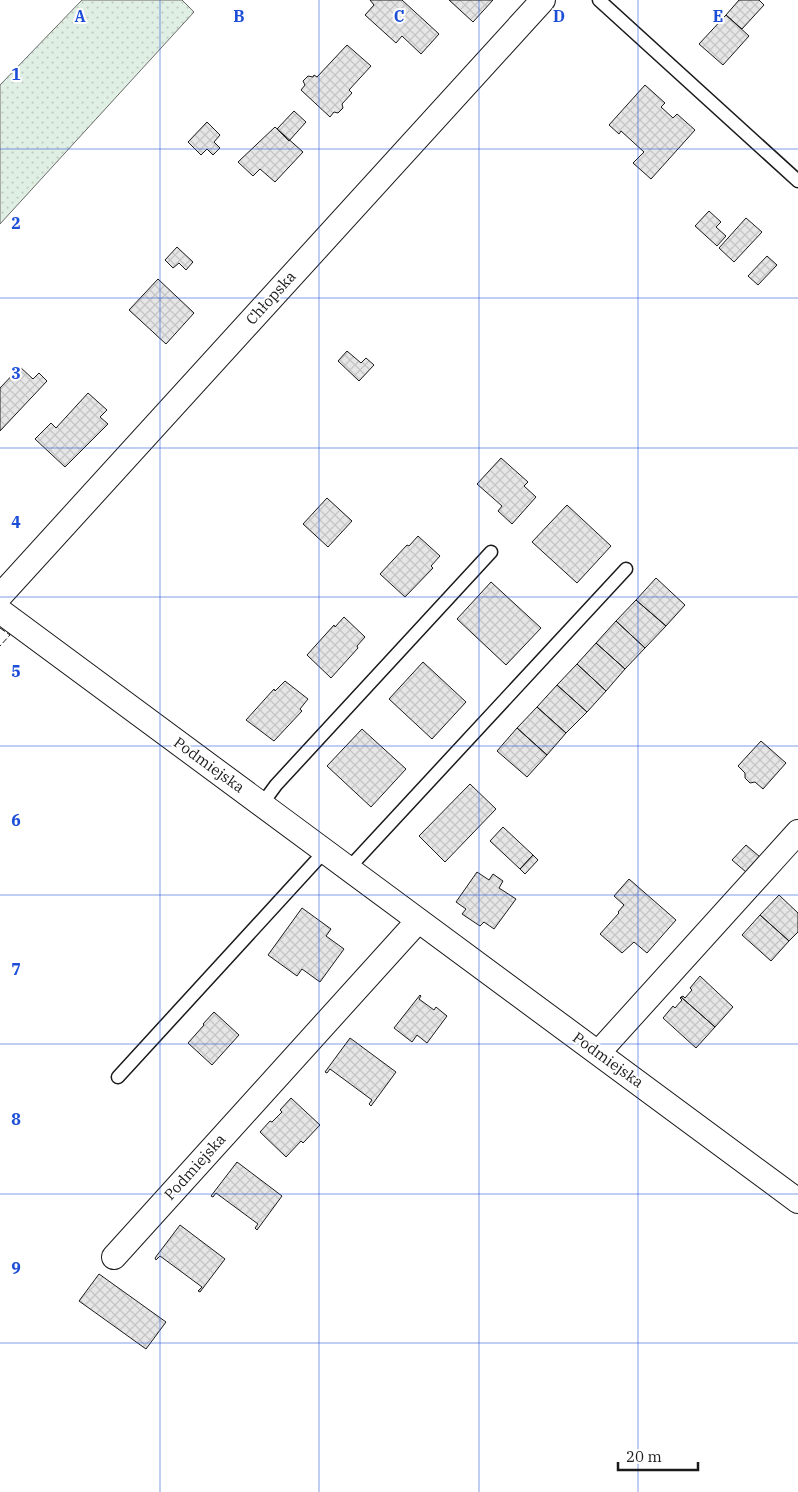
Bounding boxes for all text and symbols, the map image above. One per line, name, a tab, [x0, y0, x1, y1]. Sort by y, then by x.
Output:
text: A	[74, 6, 86, 26]
text: B	[233, 6, 245, 26]
text: C	[394, 6, 404, 26]
text: D	[553, 6, 565, 26]
text: E	[713, 6, 723, 26]
text: 1	[11, 64, 21, 84]
text: 2	[11, 213, 21, 233]
street label: Chłopska	[242, 267, 300, 328]
text: 3	[11, 363, 21, 383]
text: 4	[11, 512, 21, 532]
text: 5	[11, 661, 21, 681]
street label: Podmiejska	[170, 733, 248, 797]
text: 6	[11, 810, 21, 830]
text: 7	[11, 959, 21, 979]
street label: Podmiejska	[569, 1028, 647, 1092]
text: 8	[11, 1109, 21, 1129]
street label: Podmiejska	[160, 1130, 229, 1204]
text: 9	[11, 1258, 21, 1278]
scale bar	[618, 1440, 698, 1472]
text: 20 m	[626, 1447, 662, 1466]

